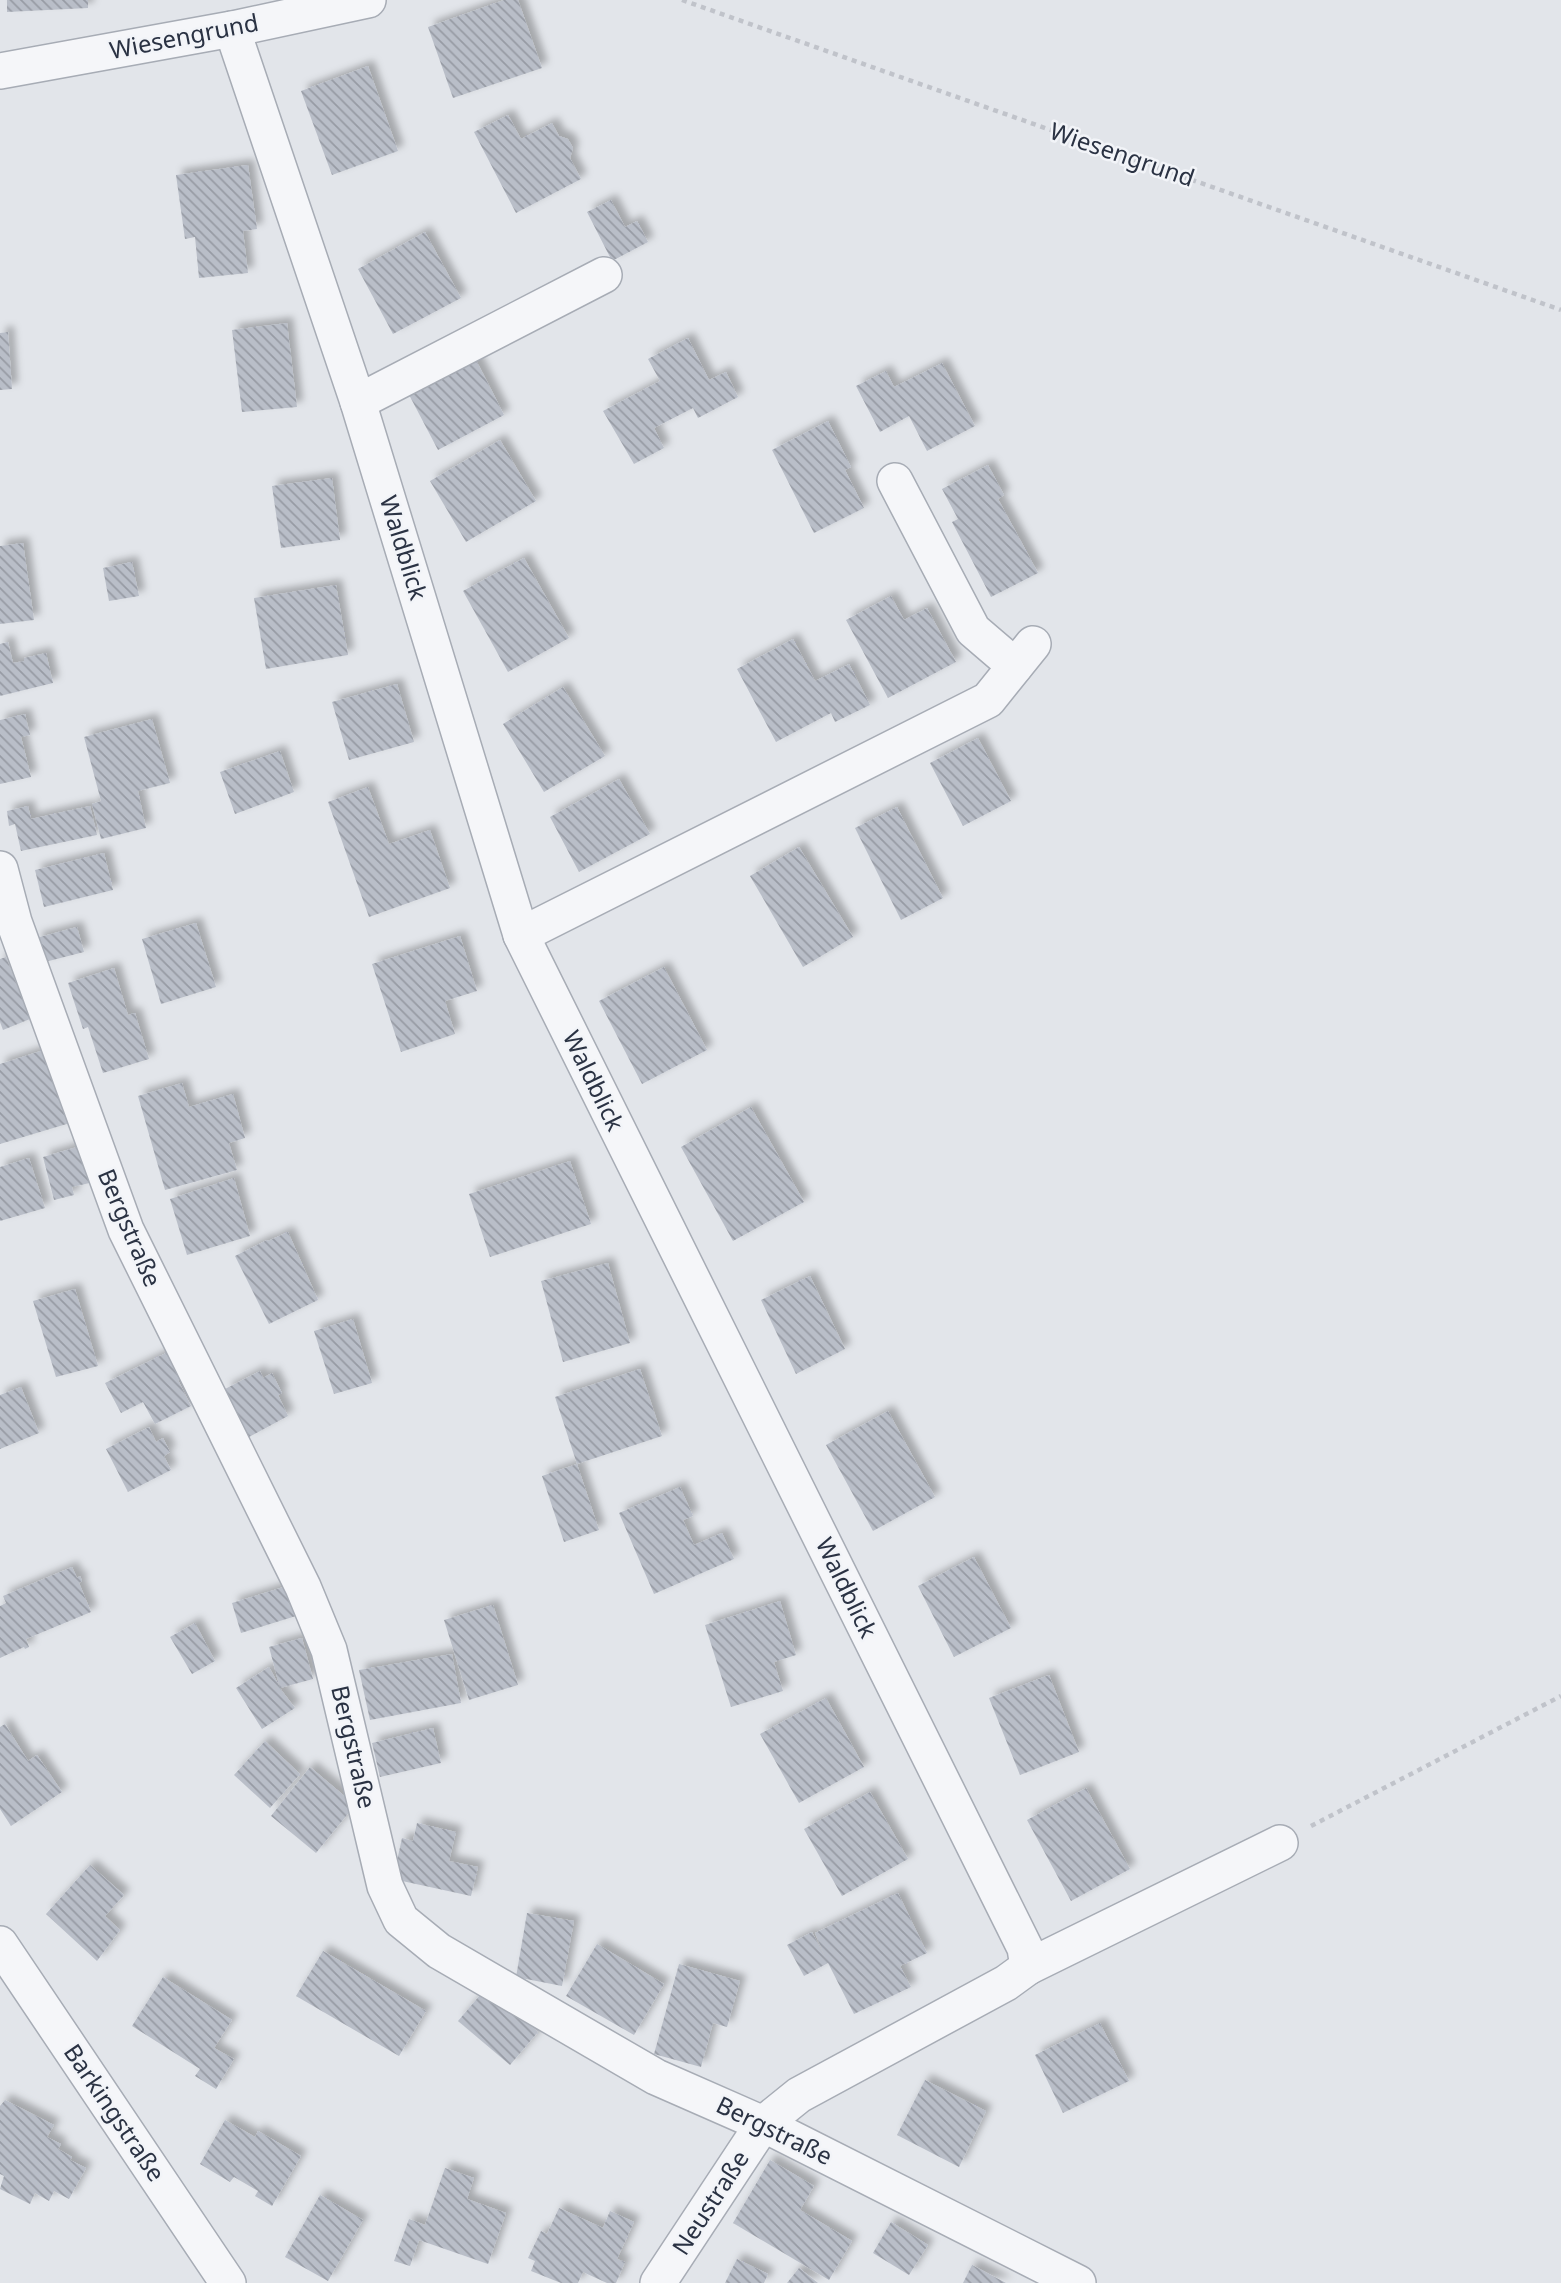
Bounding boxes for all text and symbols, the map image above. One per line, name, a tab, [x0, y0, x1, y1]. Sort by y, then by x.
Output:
street label: Wiesengrund	[106, 5, 261, 66]
street label: Wiesengrund	[1046, 113, 1199, 194]
street label: Waldblick	[373, 491, 436, 604]
street label: Waldblick	[556, 1025, 633, 1136]
street label: Bergstraße	[91, 1163, 170, 1292]
street label: Waldblick	[809, 1532, 886, 1643]
street label: Bergstraße	[324, 1682, 385, 1811]
street label: Barkingstraße	[57, 2037, 173, 2187]
street label: Bergstraße	[711, 2087, 838, 2172]
street label: Neustraße	[664, 2144, 756, 2261]

